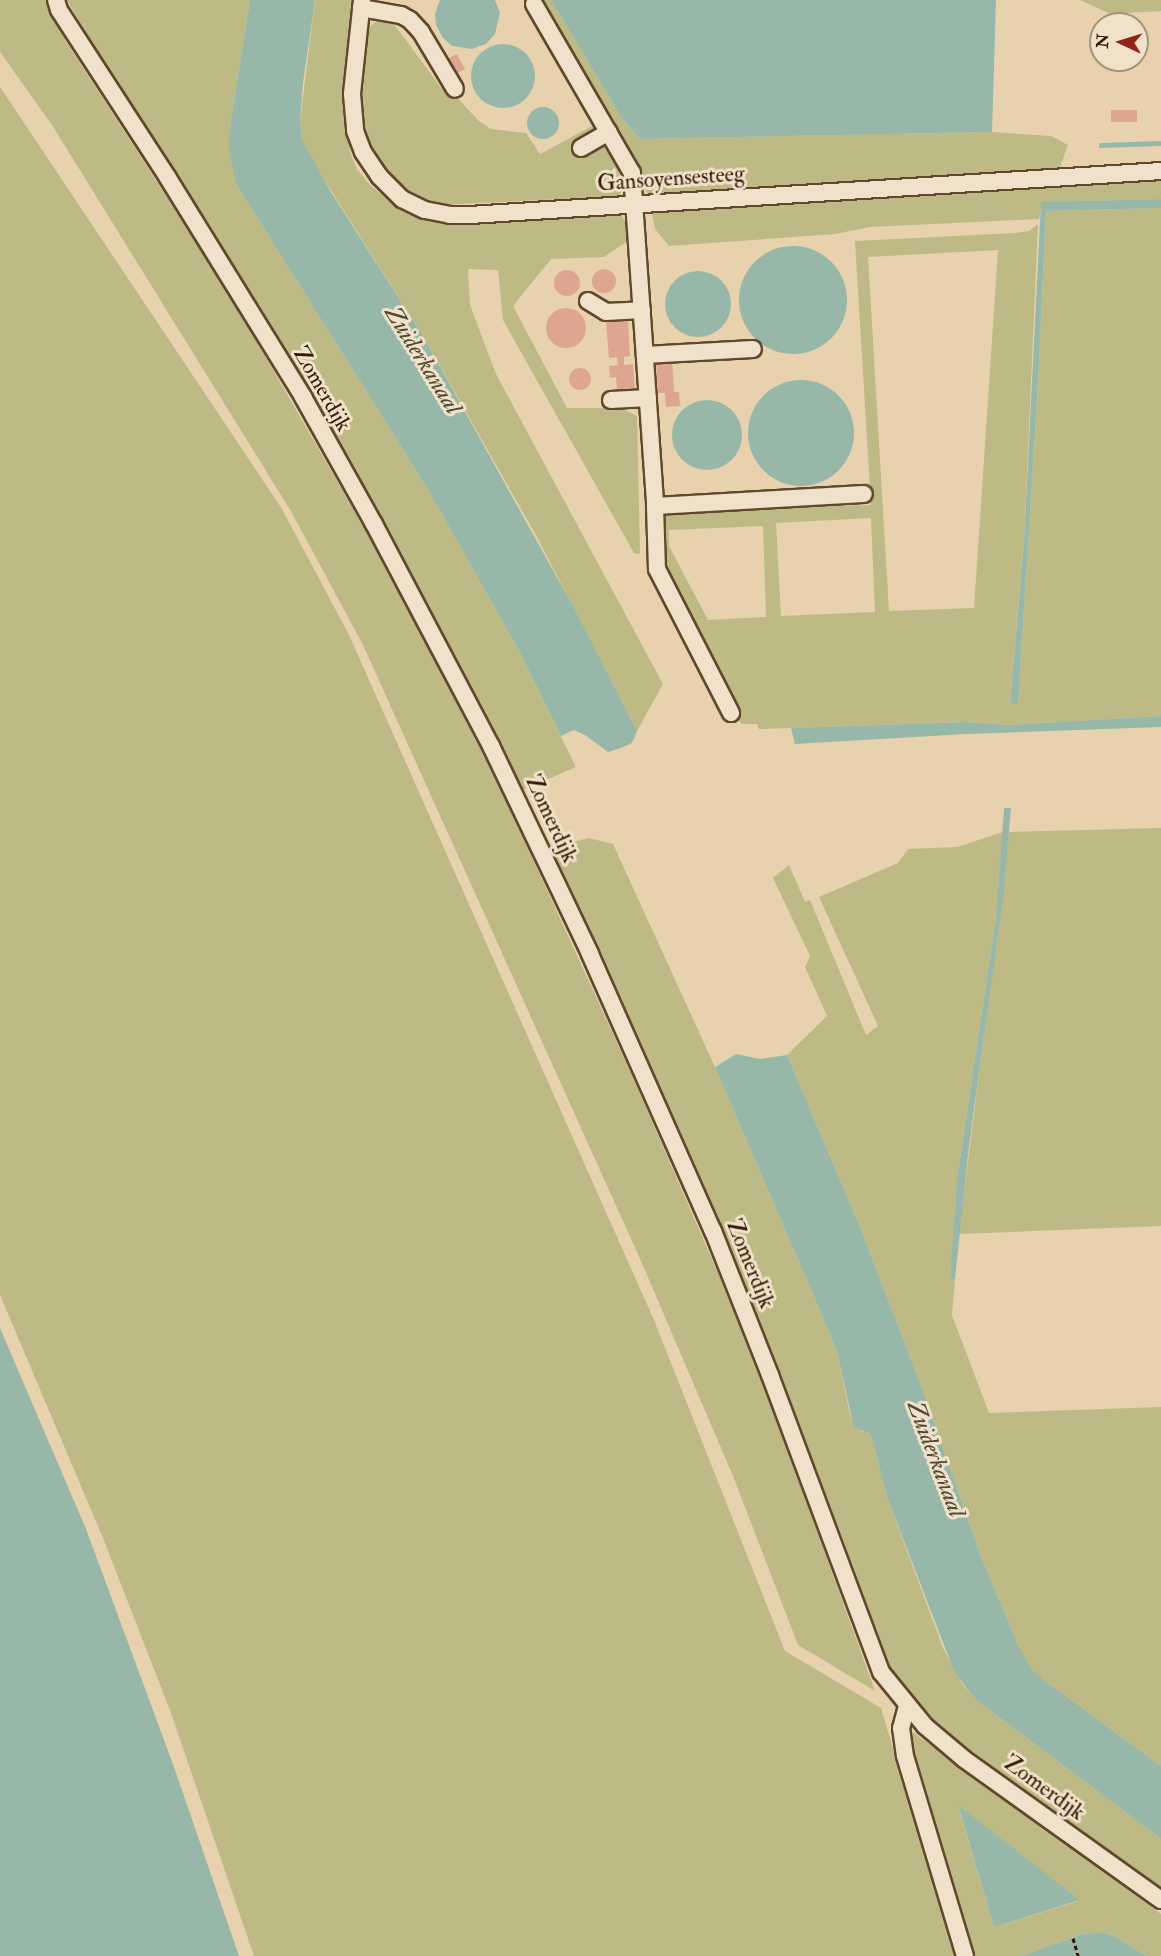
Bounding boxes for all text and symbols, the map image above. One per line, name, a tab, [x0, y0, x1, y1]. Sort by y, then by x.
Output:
north arrow	[1089, 12, 1149, 72]
text: N	[1093, 33, 1114, 49]
street label: Gansoyensesteeg	[596, 161, 746, 197]
water label: Zuiderkanaal	[379, 301, 467, 419]
street label: Zomerdijk	[287, 342, 357, 436]
street label: Zomerdijk	[519, 771, 583, 867]
street label: Zomerdijk	[720, 1216, 780, 1312]
water label: Zuiderkanaal	[901, 1397, 971, 1521]
street label: Zomerdijk	[998, 1750, 1090, 1826]

